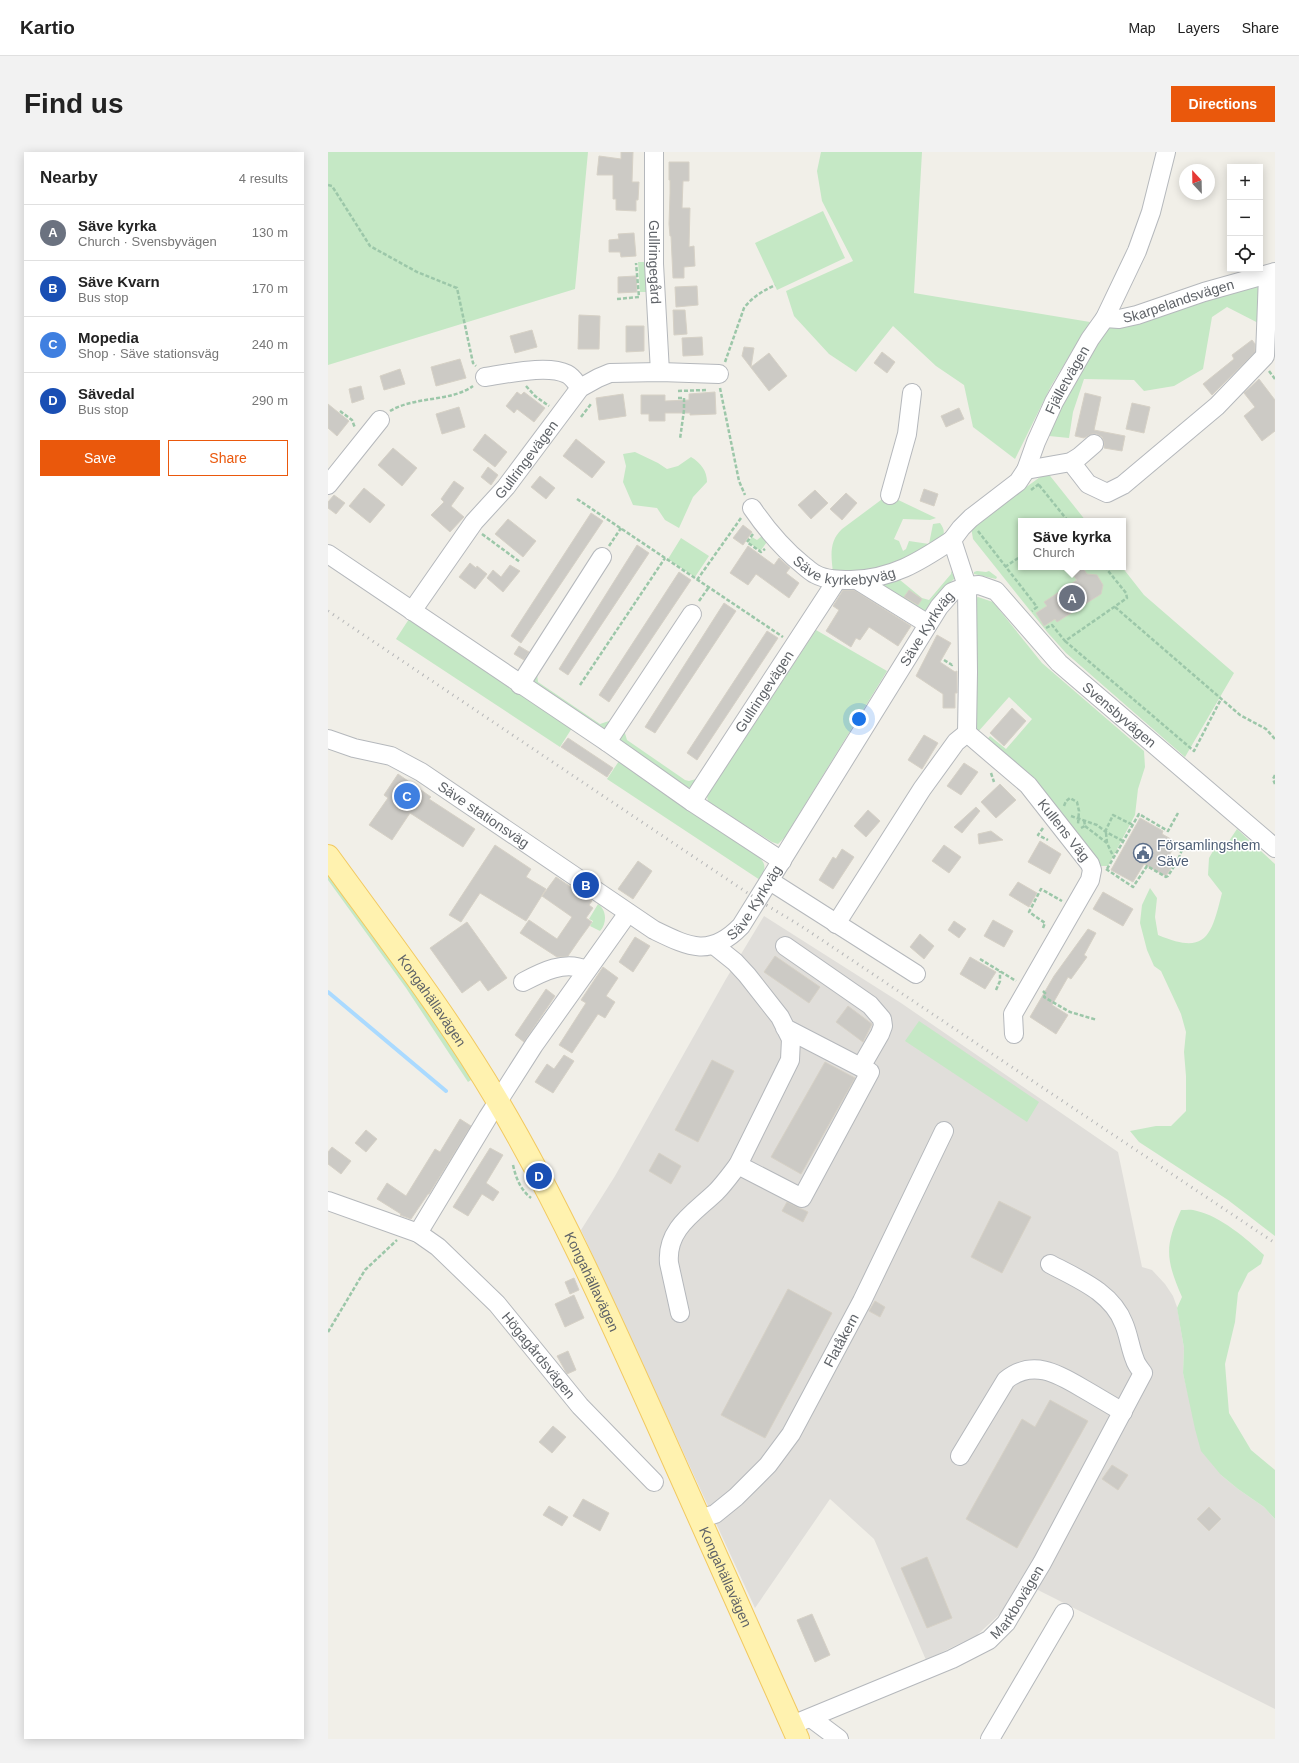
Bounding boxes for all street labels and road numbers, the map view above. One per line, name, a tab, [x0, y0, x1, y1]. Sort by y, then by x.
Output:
street label: Gullringegård	[646, 220, 664, 304]
street label: Skarpelandsvägen	[1121, 276, 1236, 326]
street label: Fjälletvägen	[1042, 343, 1092, 416]
street label: Gullringevägen	[491, 417, 561, 502]
street label: Säve kyrkebyväg	[790, 552, 897, 588]
street label: Säve Kyrkväg	[896, 588, 957, 669]
street label: Gullringevägen	[732, 648, 797, 735]
street label: Svensbyvägen	[1079, 679, 1159, 751]
street label: Säve stationsväg	[435, 778, 532, 851]
street label: Kullens Väg	[1035, 796, 1093, 864]
street label: Säve Kyrkväg	[724, 862, 785, 943]
street label: Kongahällavägen	[395, 951, 469, 1049]
street label: Kongahällavägen	[561, 1229, 622, 1334]
street label: Högagårdsvägen	[499, 1309, 579, 1402]
street label: Flatåkern	[820, 1311, 862, 1370]
street label: Kongahällavägen	[696, 1524, 755, 1630]
street label: Markbovägen	[987, 1563, 1047, 1642]

